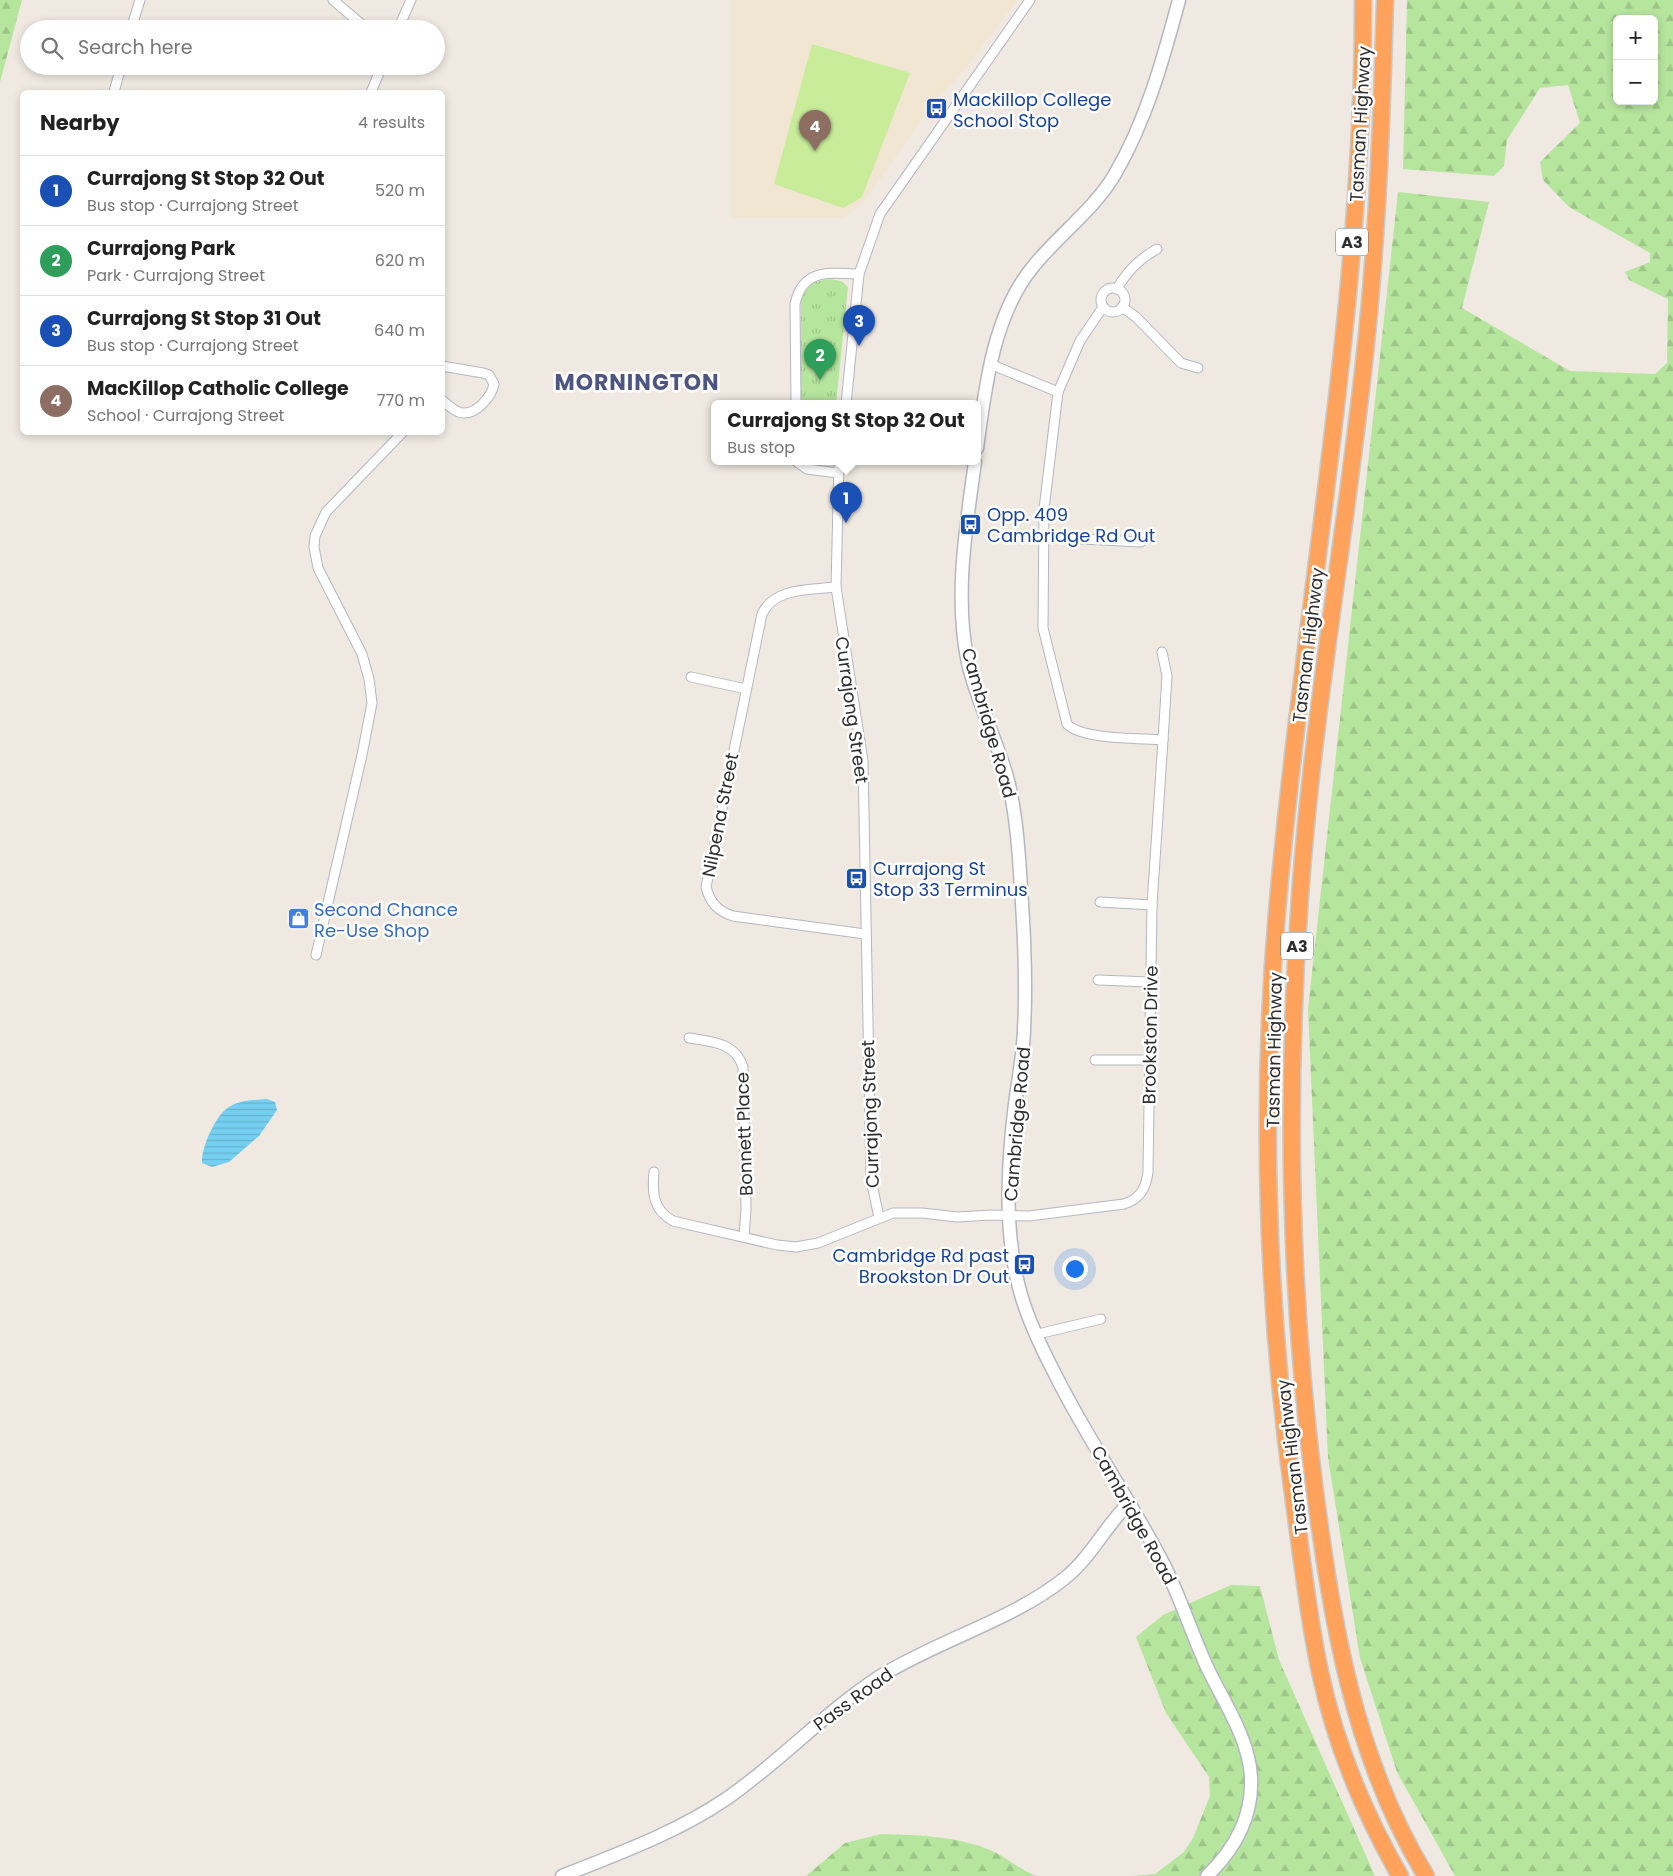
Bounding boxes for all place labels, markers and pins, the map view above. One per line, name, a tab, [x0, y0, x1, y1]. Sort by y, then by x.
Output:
place label: Mackillop College School Stop	[953, 87, 1111, 133]
bus stop icon: Mackillop College School Stop	[925, 97, 949, 121]
pin: 4	[799, 110, 831, 151]
pin: 3	[843, 305, 875, 346]
pin: 2	[804, 339, 836, 380]
pin: 1	[830, 482, 862, 523]
place label: Opp. 409 Cambridge Rd Out	[987, 502, 1155, 548]
bus stop icon: Opp. 409 Cambridge Rd Out	[959, 512, 983, 536]
place label: Currajong St Stop 33 Terminus	[873, 856, 1028, 902]
bus stop icon: Currajong St Stop 33 Terminus	[845, 866, 869, 890]
place label: Second Chance Re-Use Shop	[314, 897, 458, 943]
shop icon: Second Chance Re-Use Shop	[286, 907, 310, 931]
place label: Cambridge Rd past Brookston Dr Out	[833, 1243, 1009, 1289]
bus stop icon: Cambridge Rd past Brookston Dr Out	[1013, 1253, 1037, 1277]

